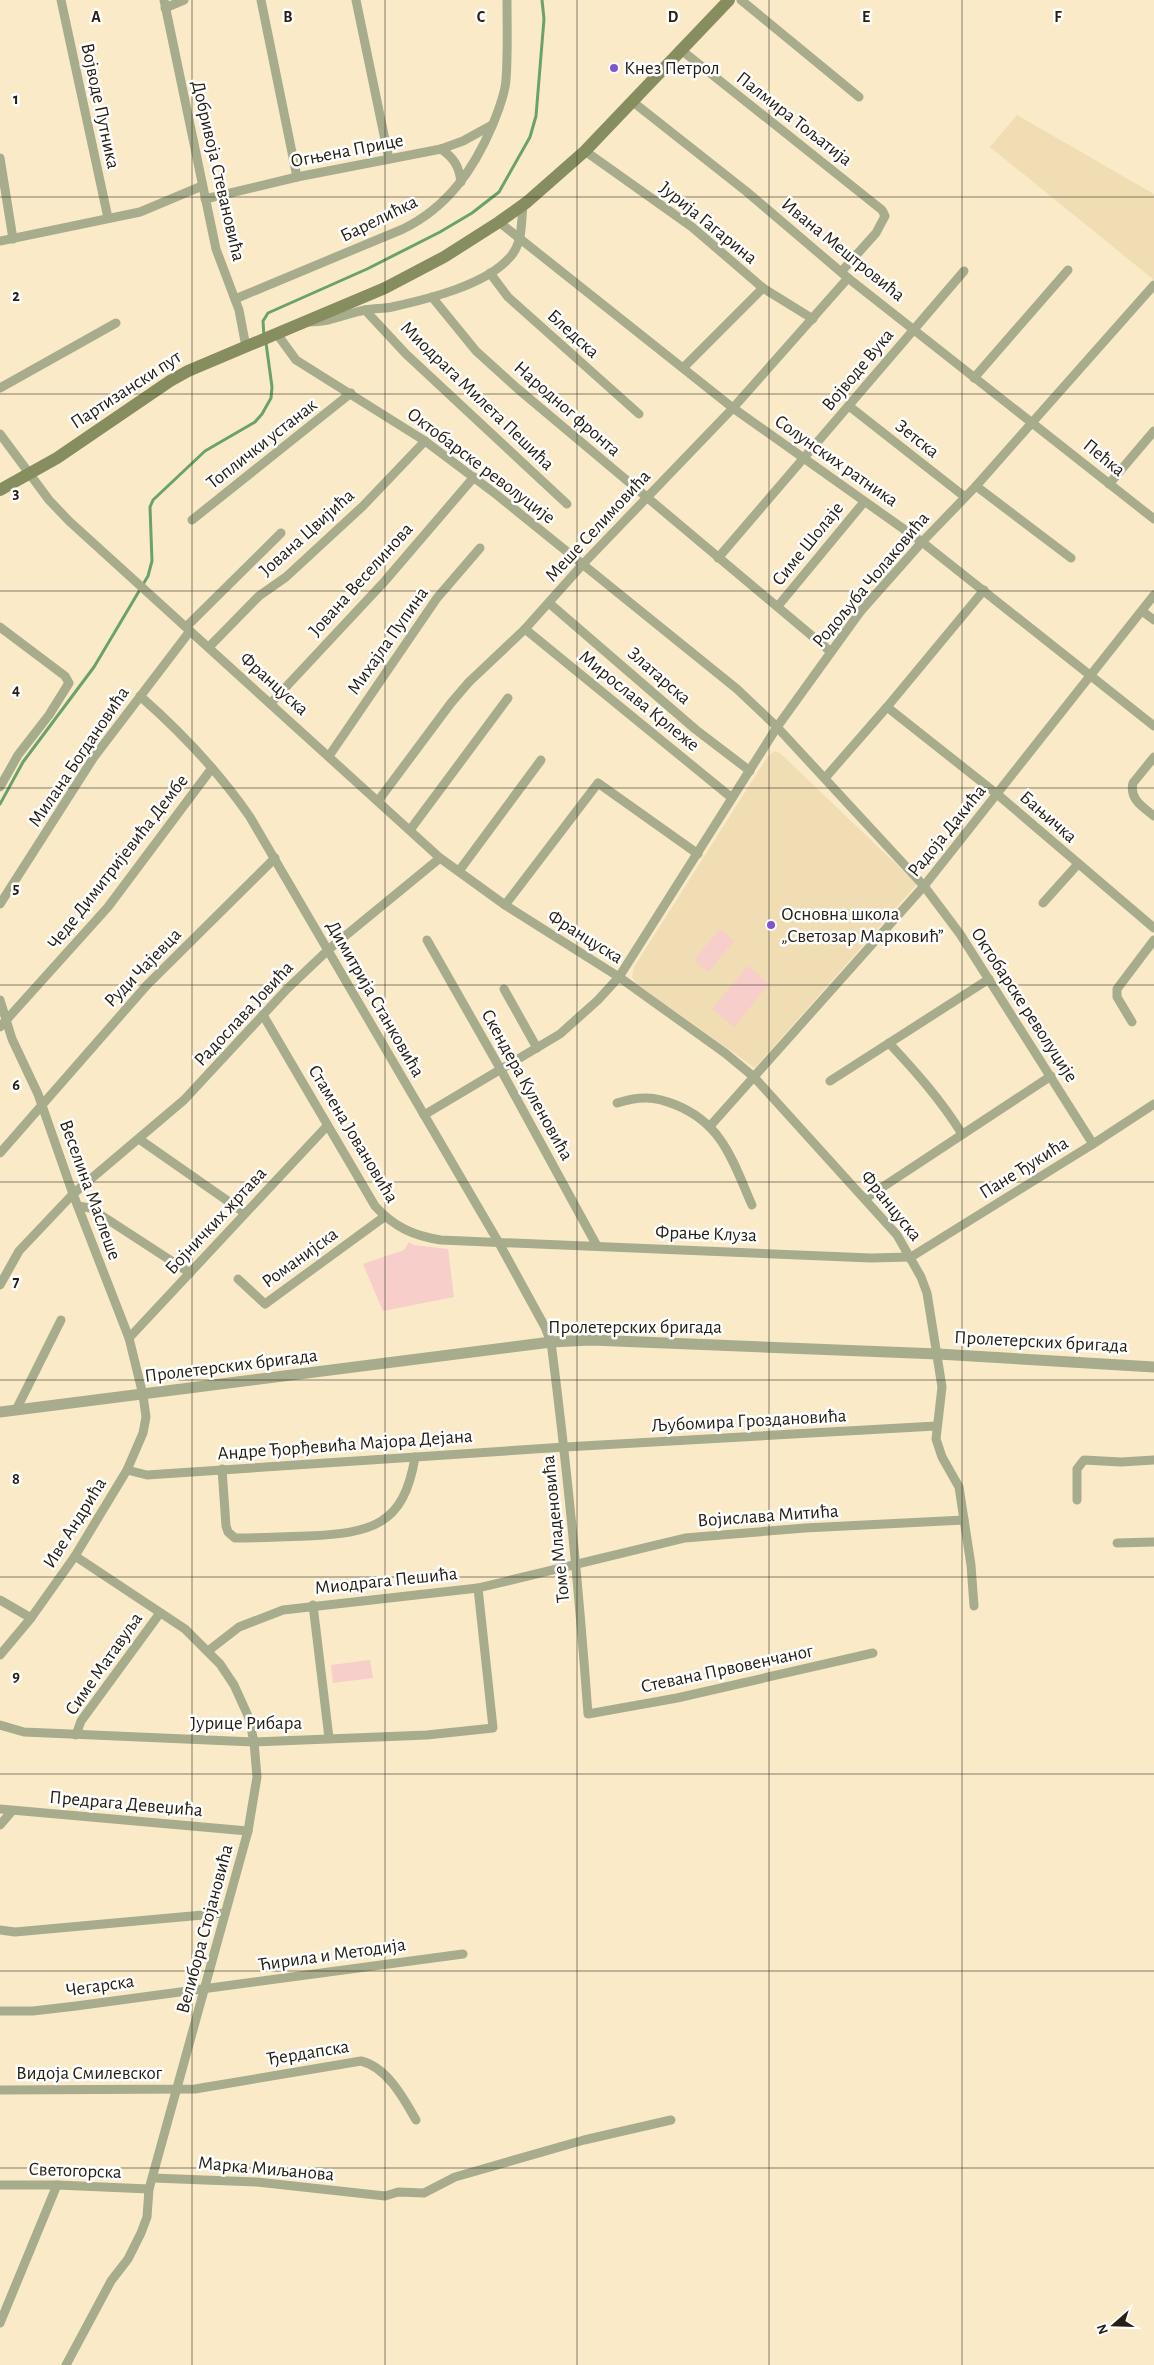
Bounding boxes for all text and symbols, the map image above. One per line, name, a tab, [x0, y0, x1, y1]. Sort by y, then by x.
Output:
text: A	[91, 9, 101, 25]
text: B	[283, 9, 293, 25]
text: C	[477, 9, 486, 25]
text: D	[668, 9, 679, 25]
text: E	[862, 9, 870, 25]
text: F	[1054, 9, 1062, 25]
street label: Војводе Путника	[77, 41, 123, 171]
place label: Кнез Петрол	[624, 59, 720, 78]
marker: Кнез Петрол	[608, 62, 620, 74]
street label: Палмира Тољатија	[733, 68, 856, 170]
street label: Добривоја Стевановића	[188, 79, 248, 263]
text: 1	[13, 91, 19, 107]
street label: Огњена Прице	[289, 131, 405, 171]
street label: Јурија Гагарина	[656, 178, 761, 268]
street label: Барелићка	[337, 192, 421, 246]
street label: Ивана Мештровића	[778, 195, 908, 306]
text: 2	[12, 288, 20, 304]
street label: Бледска	[543, 306, 603, 362]
street label: Миодрага Милета Пешића	[397, 318, 558, 474]
street label: Војводе Вука	[819, 325, 898, 414]
street label: Партизански пут	[67, 347, 185, 433]
street label: Народног фронта	[510, 358, 624, 460]
street label: Топлички устанак	[203, 395, 321, 493]
street label: Октобарске револуције	[403, 404, 559, 528]
street label: Солунских ратника	[771, 411, 901, 511]
street label: Зетска	[892, 416, 943, 462]
street label: Пећка	[1080, 436, 1129, 481]
street label: Меше Селимовића	[542, 466, 655, 585]
text: 3	[13, 485, 20, 501]
street label: Јована Цвијића	[256, 485, 358, 580]
street label: Симе Шолаје	[769, 499, 847, 589]
street label: Родољуба Чолаковића	[809, 508, 933, 651]
street label: Јована Веселинова	[305, 519, 417, 640]
street label: Михајла Пупина	[344, 583, 432, 698]
street label: Златарска	[624, 644, 694, 709]
street label: Мирослава Крлеже	[575, 647, 703, 755]
street label: Француска	[236, 649, 312, 720]
text: 4	[12, 682, 20, 698]
street label: Милана Богдановића	[25, 683, 133, 831]
street label: Чеде Димитријевића Дембе	[44, 771, 192, 953]
street label: Радоја Дакића	[904, 781, 990, 881]
street label: Бањичка	[1016, 787, 1080, 847]
text: 5	[13, 880, 20, 896]
place label: Основна школа „Светозар Марковић”	[781, 905, 944, 946]
street label: Француска	[544, 907, 626, 968]
street label: Димитрија Станковића	[323, 918, 428, 1081]
marker: Основна школа „Светозар Марковић”	[765, 919, 777, 931]
street label: Октобарске револуције	[967, 924, 1081, 1086]
street label: Руди Чајевца	[101, 925, 185, 1011]
street label: Радослава Јовића	[191, 958, 297, 1070]
street label: Скендера Куленовића	[478, 1006, 577, 1164]
street label: Стамена Јовановића	[304, 1062, 402, 1207]
text: 6	[12, 1077, 20, 1093]
street label: Веселина Маслеше	[56, 1117, 124, 1263]
street label: Пане Ђукића	[976, 1133, 1072, 1203]
street label: Бојничких жртава	[162, 1164, 271, 1278]
street label: Француска	[857, 1167, 925, 1245]
street label: Фрање Клуза	[655, 1223, 757, 1245]
street label: Романијска	[259, 1224, 342, 1292]
text: 7	[13, 1274, 20, 1290]
street label: Пролетерских бригада	[548, 1318, 722, 1337]
street label: Пролетерских бригада	[954, 1328, 1129, 1356]
street label: Пролетерских бригада	[143, 1346, 319, 1386]
street label: Љубомира Гроздановића	[651, 1406, 847, 1436]
street label: Андре Ђорђевића Мајора Дејана	[217, 1427, 474, 1463]
street label: Томе Младеновића	[539, 1454, 573, 1604]
text: 8	[12, 1471, 20, 1487]
street label: Иве Андрића	[40, 1474, 110, 1572]
street label: Војислава Митића	[697, 1502, 839, 1530]
street label: Миодрага Пешића	[314, 1564, 459, 1598]
street label: Симе Матавуља	[62, 1609, 146, 1719]
street label: Стевана Првовенчаног	[639, 1641, 815, 1697]
text: 9	[12, 1668, 20, 1684]
street label: Јурице Рибара	[190, 1714, 302, 1733]
street label: Предрага Девеџића	[49, 1788, 204, 1820]
street label: Велибора Стојановића	[173, 1842, 237, 2016]
street label: Ћирила и Методија	[257, 1935, 407, 1975]
street label: Чегарска	[65, 1972, 136, 2000]
street label: Ђердапска	[266, 2037, 351, 2069]
street label: Видоја Смилевског	[16, 2064, 163, 2083]
street label: Марка Миљанова	[197, 2154, 335, 2184]
street label: Светогорска	[28, 2160, 122, 2182]
north arrow	[1089, 2300, 1139, 2350]
text: N	[1094, 2322, 1111, 2336]

